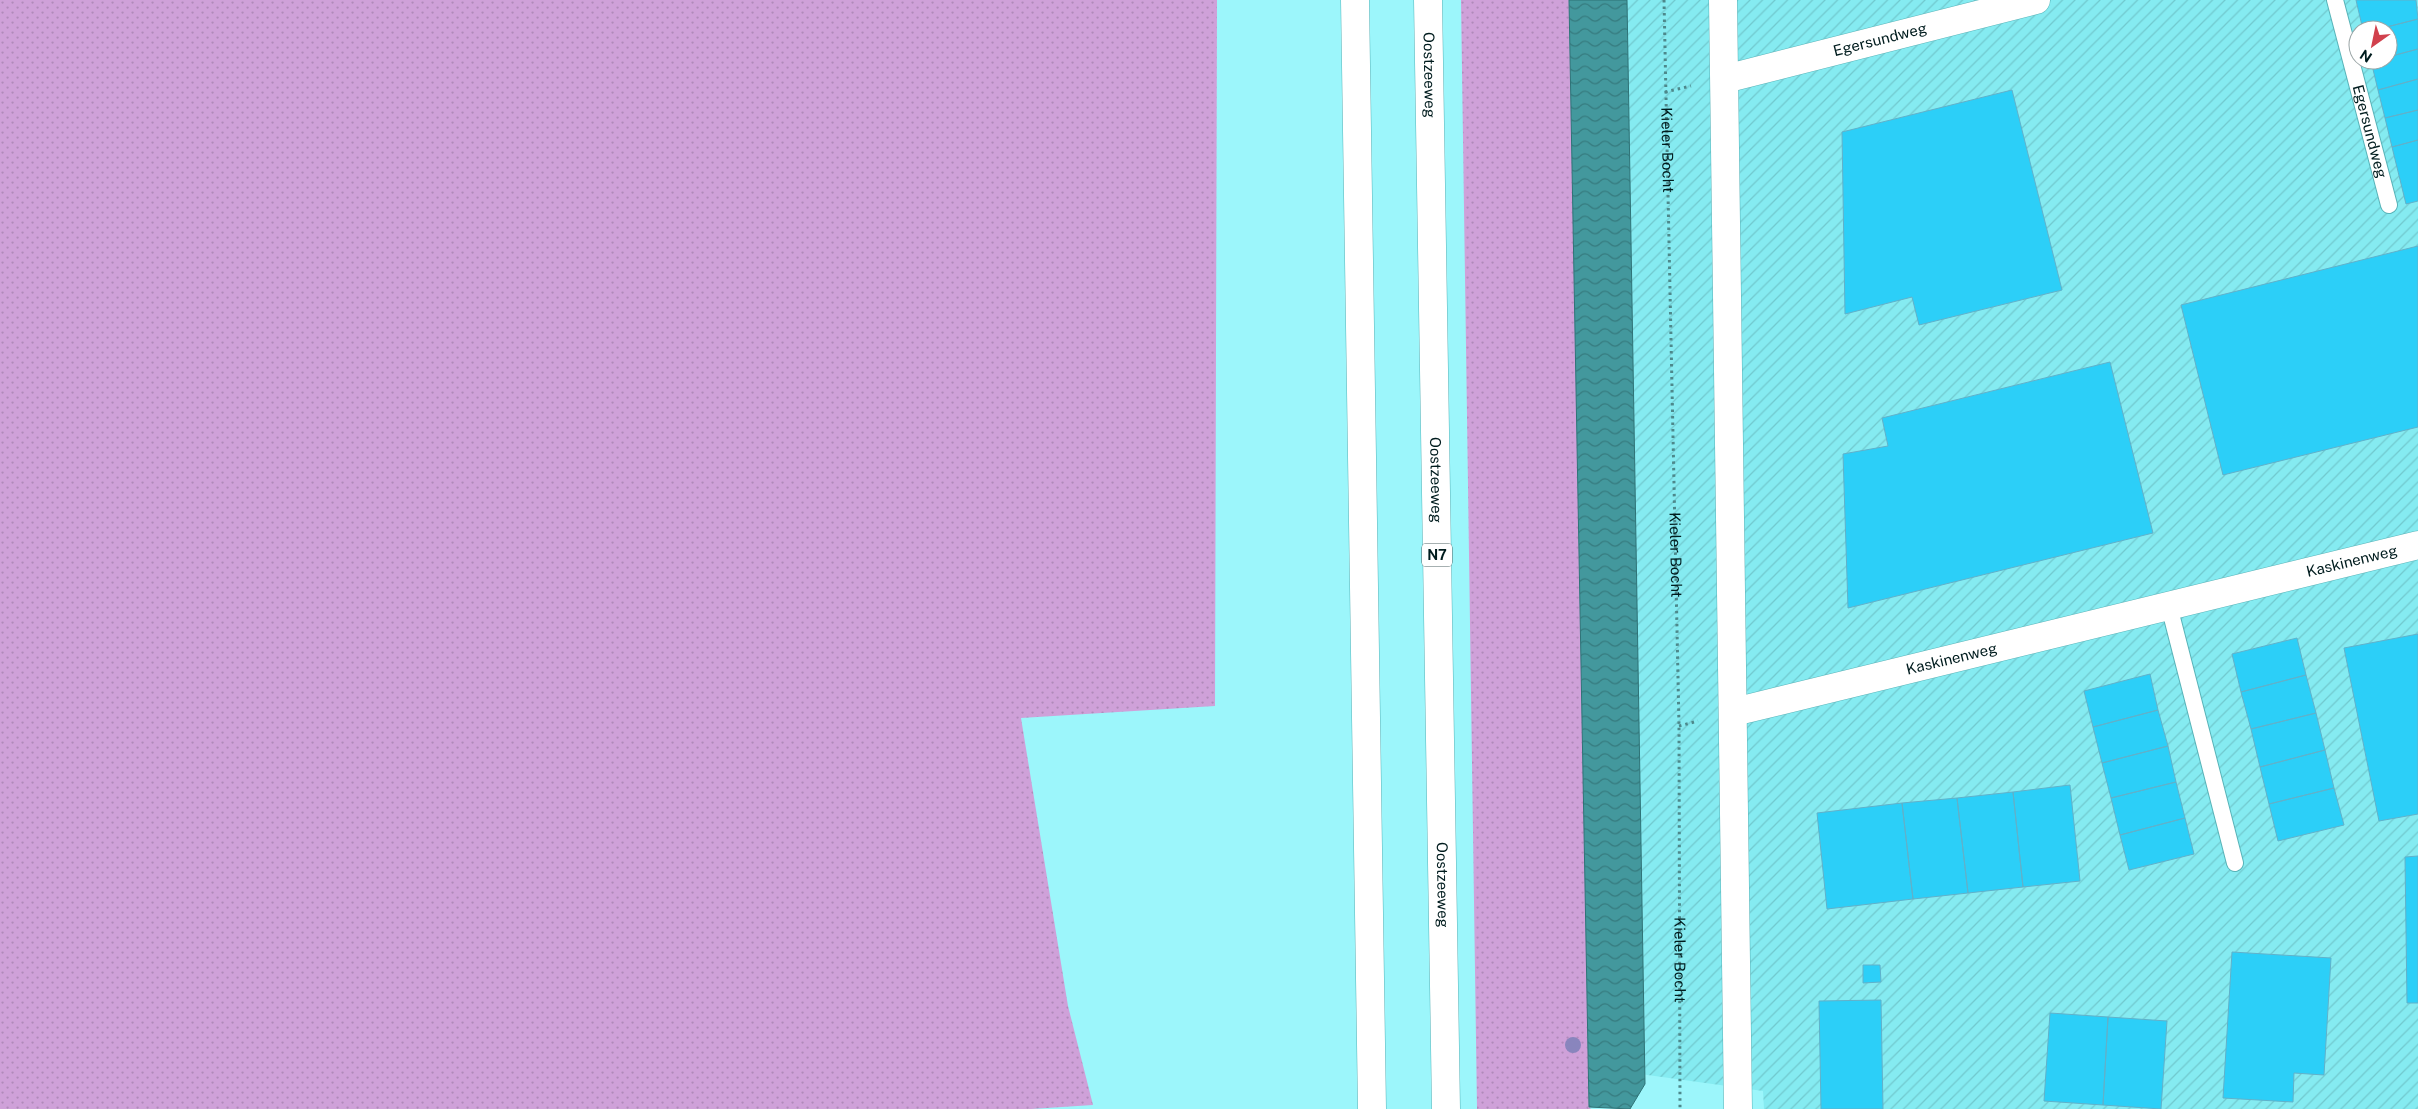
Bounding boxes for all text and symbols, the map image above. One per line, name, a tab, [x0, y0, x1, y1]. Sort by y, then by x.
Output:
street label: Egersundweg	[1831, 19, 1929, 59]
north arrow	[2348, 20, 2398, 70]
street label: Oostzeeweg	[1421, 32, 1439, 118]
text: N	[2357, 46, 2375, 66]
street label: Egersundweg	[2350, 83, 2391, 180]
street label: Kieler Bocht	[1658, 107, 1677, 193]
street label: Oostzeeweg	[1427, 437, 1445, 523]
street label: Kieler Bocht	[1667, 512, 1685, 598]
street label: Kaskinenweg	[2304, 541, 2399, 580]
road number: N7	[1422, 544, 1452, 566]
street label: Kaskinenweg	[1904, 639, 1999, 678]
street label: Oostzeeweg	[1434, 842, 1452, 928]
street label: Kieler Bocht	[1671, 917, 1689, 1003]

